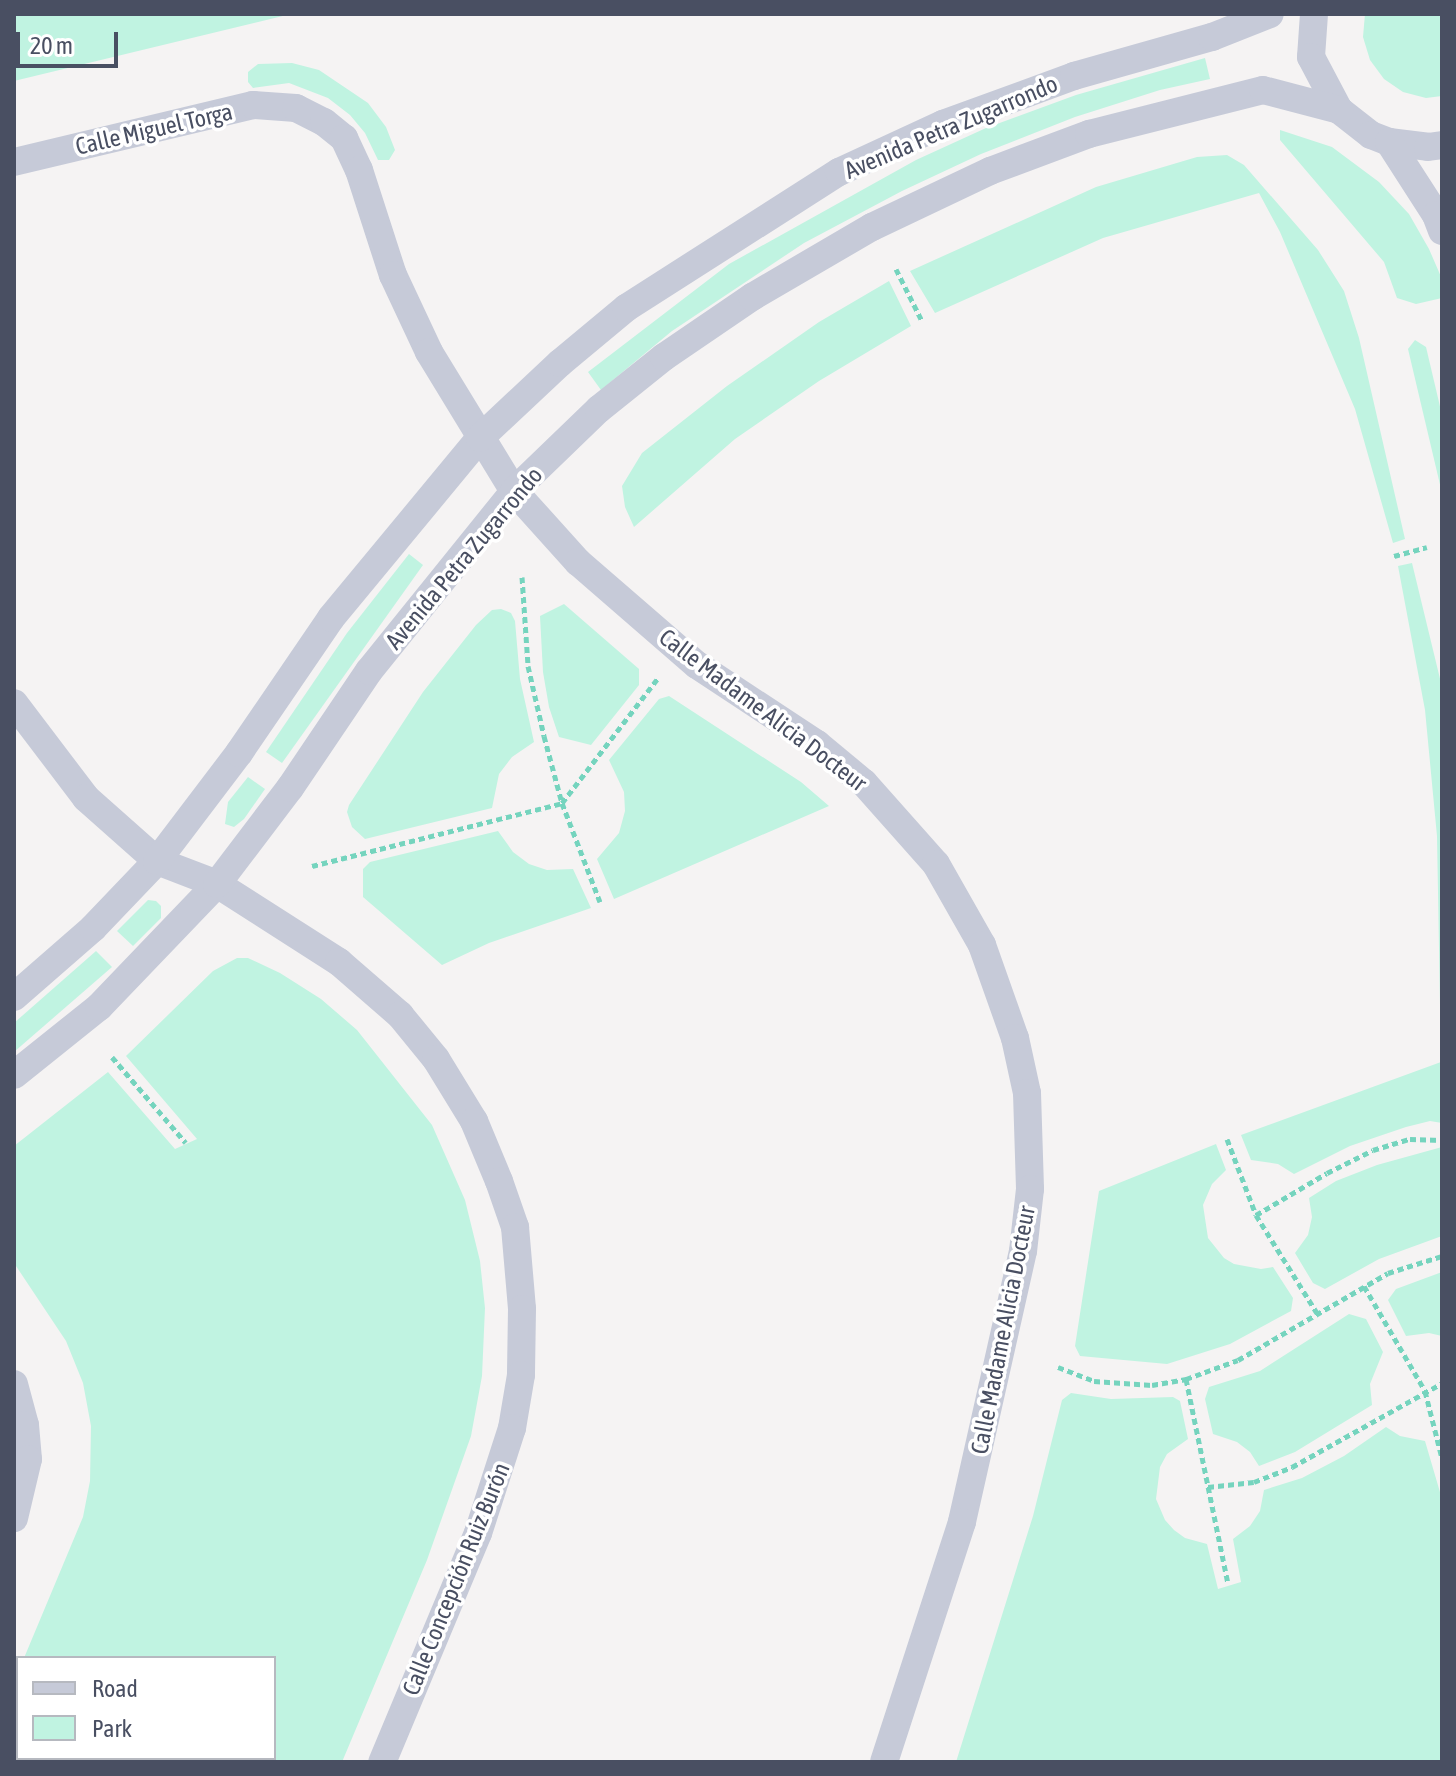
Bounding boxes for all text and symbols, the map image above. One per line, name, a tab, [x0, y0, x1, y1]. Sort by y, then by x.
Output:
scale bar	[20, 16, 122, 66]
text: 20 m	[30, 32, 73, 59]
street label: Avenida Petra Zugarrondo	[840, 69, 1062, 185]
street label: Calle Miguel Torga	[73, 97, 235, 161]
street label: Avenida Petra Zugarrondo	[379, 461, 549, 655]
street label: Calle Madame Alicia Docteur	[654, 623, 872, 797]
street label: Calle Madame Alicia Docteur	[965, 1203, 1041, 1457]
street label: Calle Concepción Ruiz Burón	[396, 1459, 516, 1699]
legend	[16, 1656, 276, 1760]
text: Road	[92, 1675, 138, 1702]
text: Park	[92, 1715, 132, 1742]

